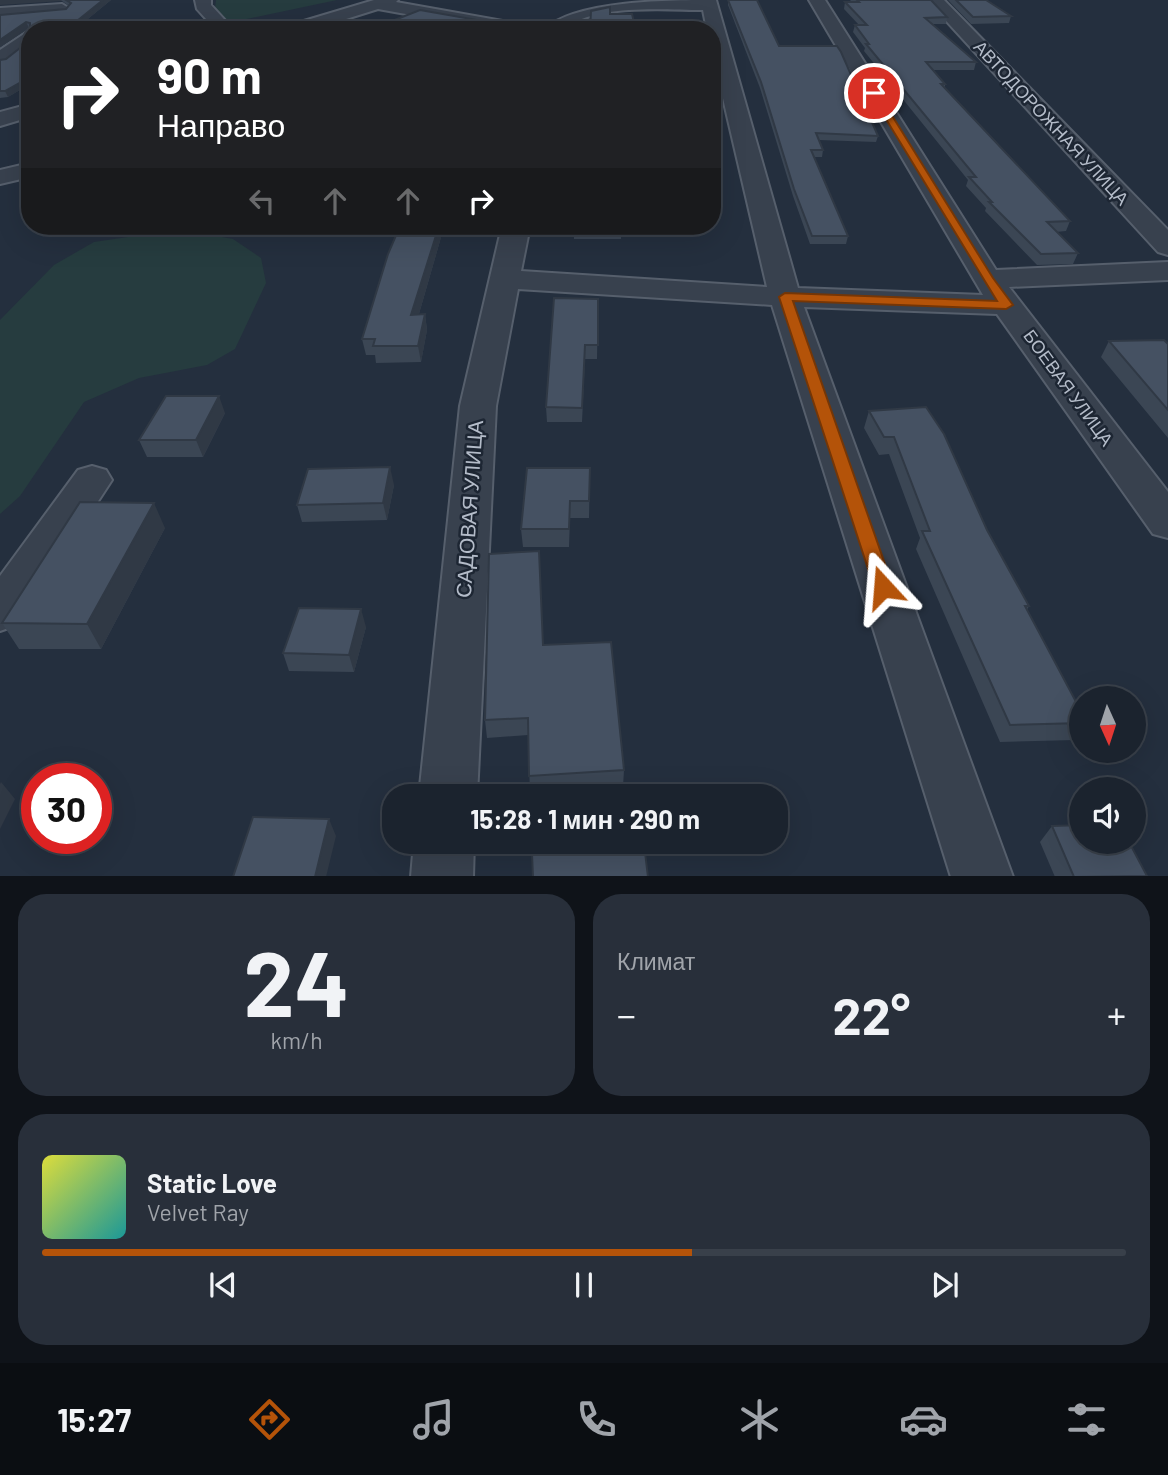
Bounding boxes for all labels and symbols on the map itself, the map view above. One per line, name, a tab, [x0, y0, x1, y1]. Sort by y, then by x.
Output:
street label: АВТОДОРОЖНАЯ УЛИЦА	[970, 35, 1134, 209]
pin	[844, 63, 904, 123]
street label: БОЕВАЯ УЛИЦА	[1019, 325, 1118, 450]
street label: САДОВАЯ УЛИЦА	[450, 419, 487, 598]
position arrow	[846, 550, 920, 624]
north arrow	[1069, 686, 1146, 763]
speed limit sign: 30	[21, 763, 112, 854]

